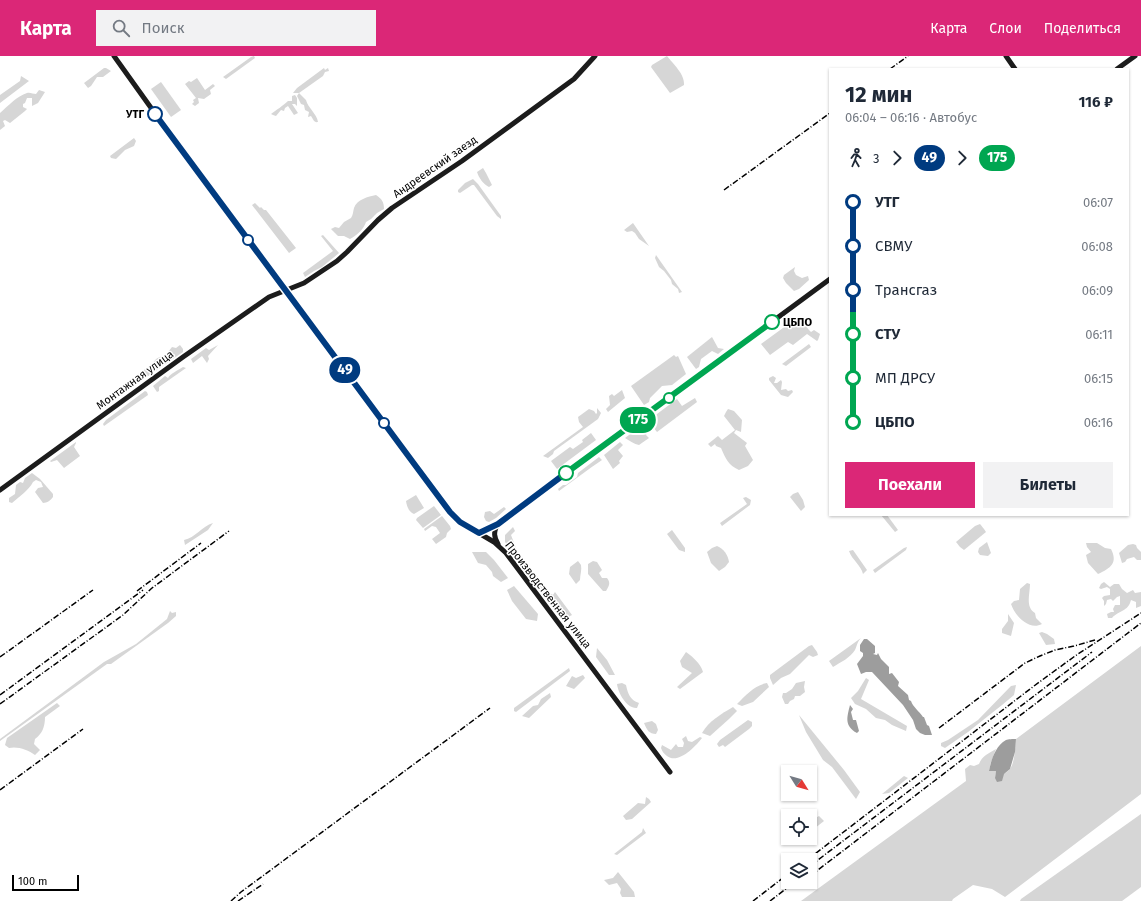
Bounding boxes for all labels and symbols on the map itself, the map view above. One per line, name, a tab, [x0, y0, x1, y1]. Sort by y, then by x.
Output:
marker: УТГ	[147, 106, 163, 122]
place label: УТГ	[125, 108, 144, 121]
street label: Андреевский заезд	[391, 133, 479, 201]
unlabelled marker	[242, 234, 254, 246]
marker: ЦБПО	[764, 314, 780, 330]
place label: ЦБПО	[783, 316, 812, 329]
street label: Монтажная улица	[94, 348, 176, 412]
line badge: 49	[327, 357, 363, 383]
unlabelled marker	[663, 392, 675, 404]
line badge: 175	[615, 407, 661, 433]
unlabelled marker	[378, 417, 390, 429]
unlabelled marker	[558, 465, 574, 481]
street label: Производственная улица	[502, 539, 594, 651]
north arrow	[781, 765, 817, 801]
scale bar	[12, 873, 79, 892]

